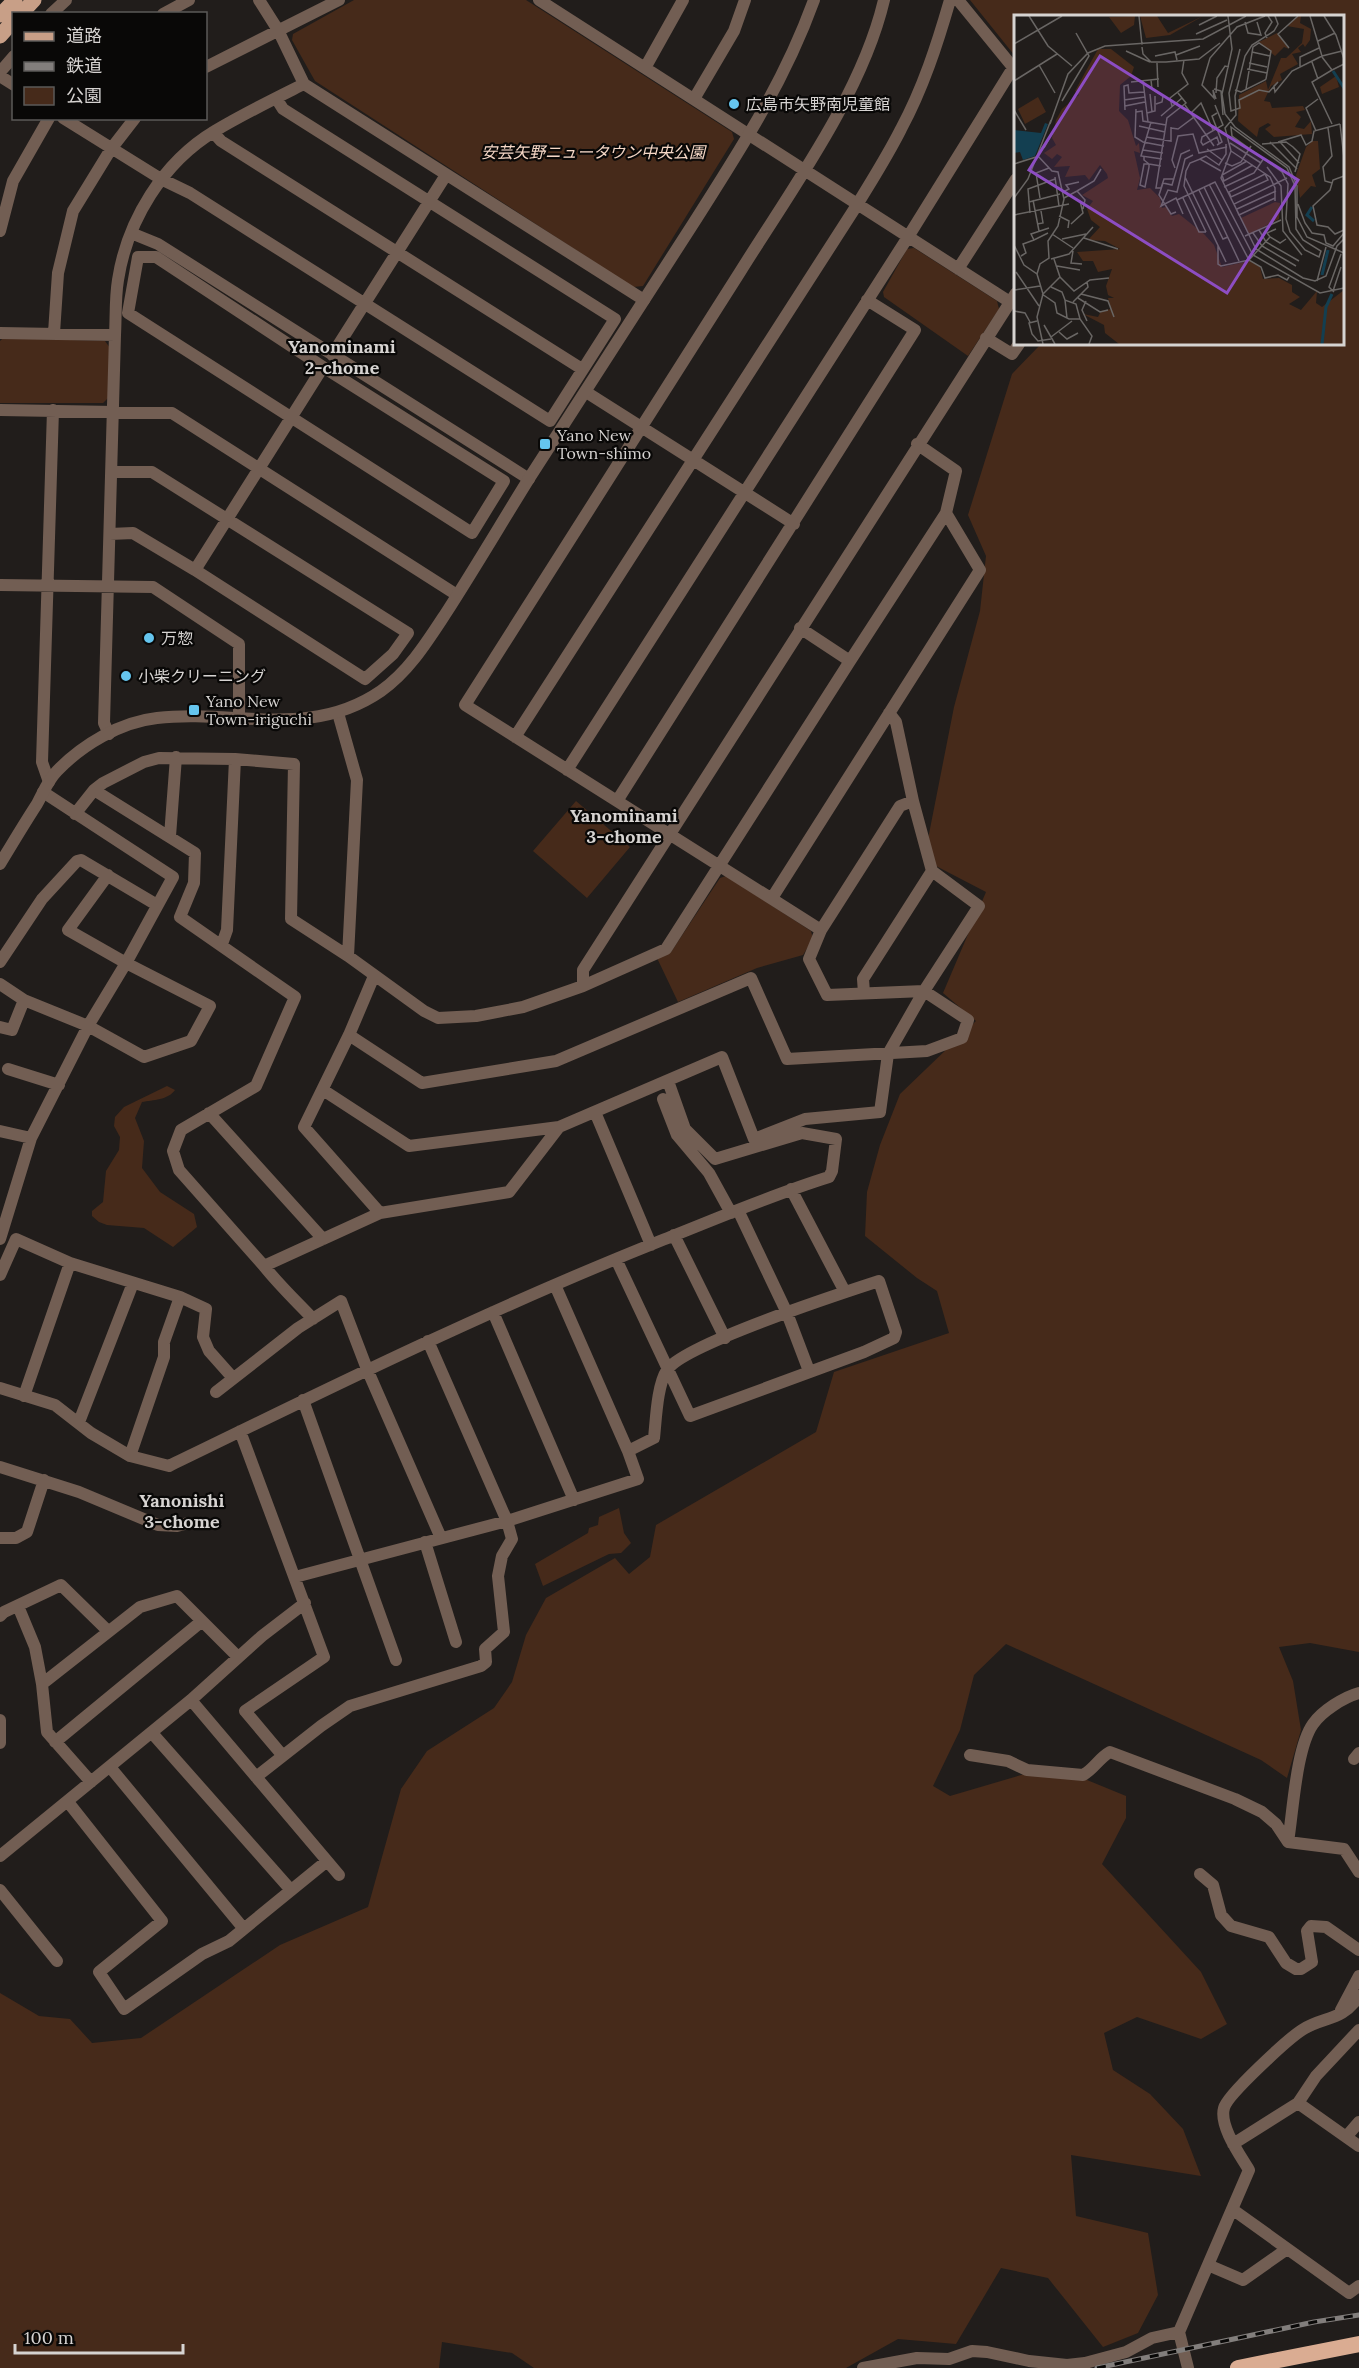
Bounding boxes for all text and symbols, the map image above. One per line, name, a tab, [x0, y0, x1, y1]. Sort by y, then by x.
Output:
legend	[12, 12, 207, 120]
inset map	[1014, 15, 1344, 345]
text: 道路	[66, 24, 102, 47]
text: 鉄道	[66, 54, 102, 77]
text: 公園	[66, 84, 102, 107]
place label: 広島市矢野南児童館	[746, 94, 890, 114]
marker: 広島市矢野南児童館	[727, 97, 741, 111]
park label: 安芸矢野ニュータウン中央公園	[481, 142, 707, 162]
district label: Yanominami 2-chome	[288, 335, 396, 379]
place label: Yano New Town-shimo	[556, 425, 651, 463]
marker: Yano New Town-shimo	[538, 437, 552, 451]
place label: 万惣	[161, 628, 193, 648]
marker: 万惣	[142, 631, 156, 645]
place label: 小柴クリーニング	[138, 666, 266, 686]
marker: 小柴クリーニング	[119, 669, 133, 683]
place label: Yano New Town-iriguchi	[205, 691, 312, 729]
marker: Yano New Town-iriguchi	[187, 703, 201, 717]
district label: Yanominami 3-chome	[570, 804, 678, 848]
district label: Yanonishi 3-chome	[140, 1489, 225, 1533]
scale bar	[15, 2317, 183, 2355]
text: 100 m	[24, 2326, 74, 2349]

